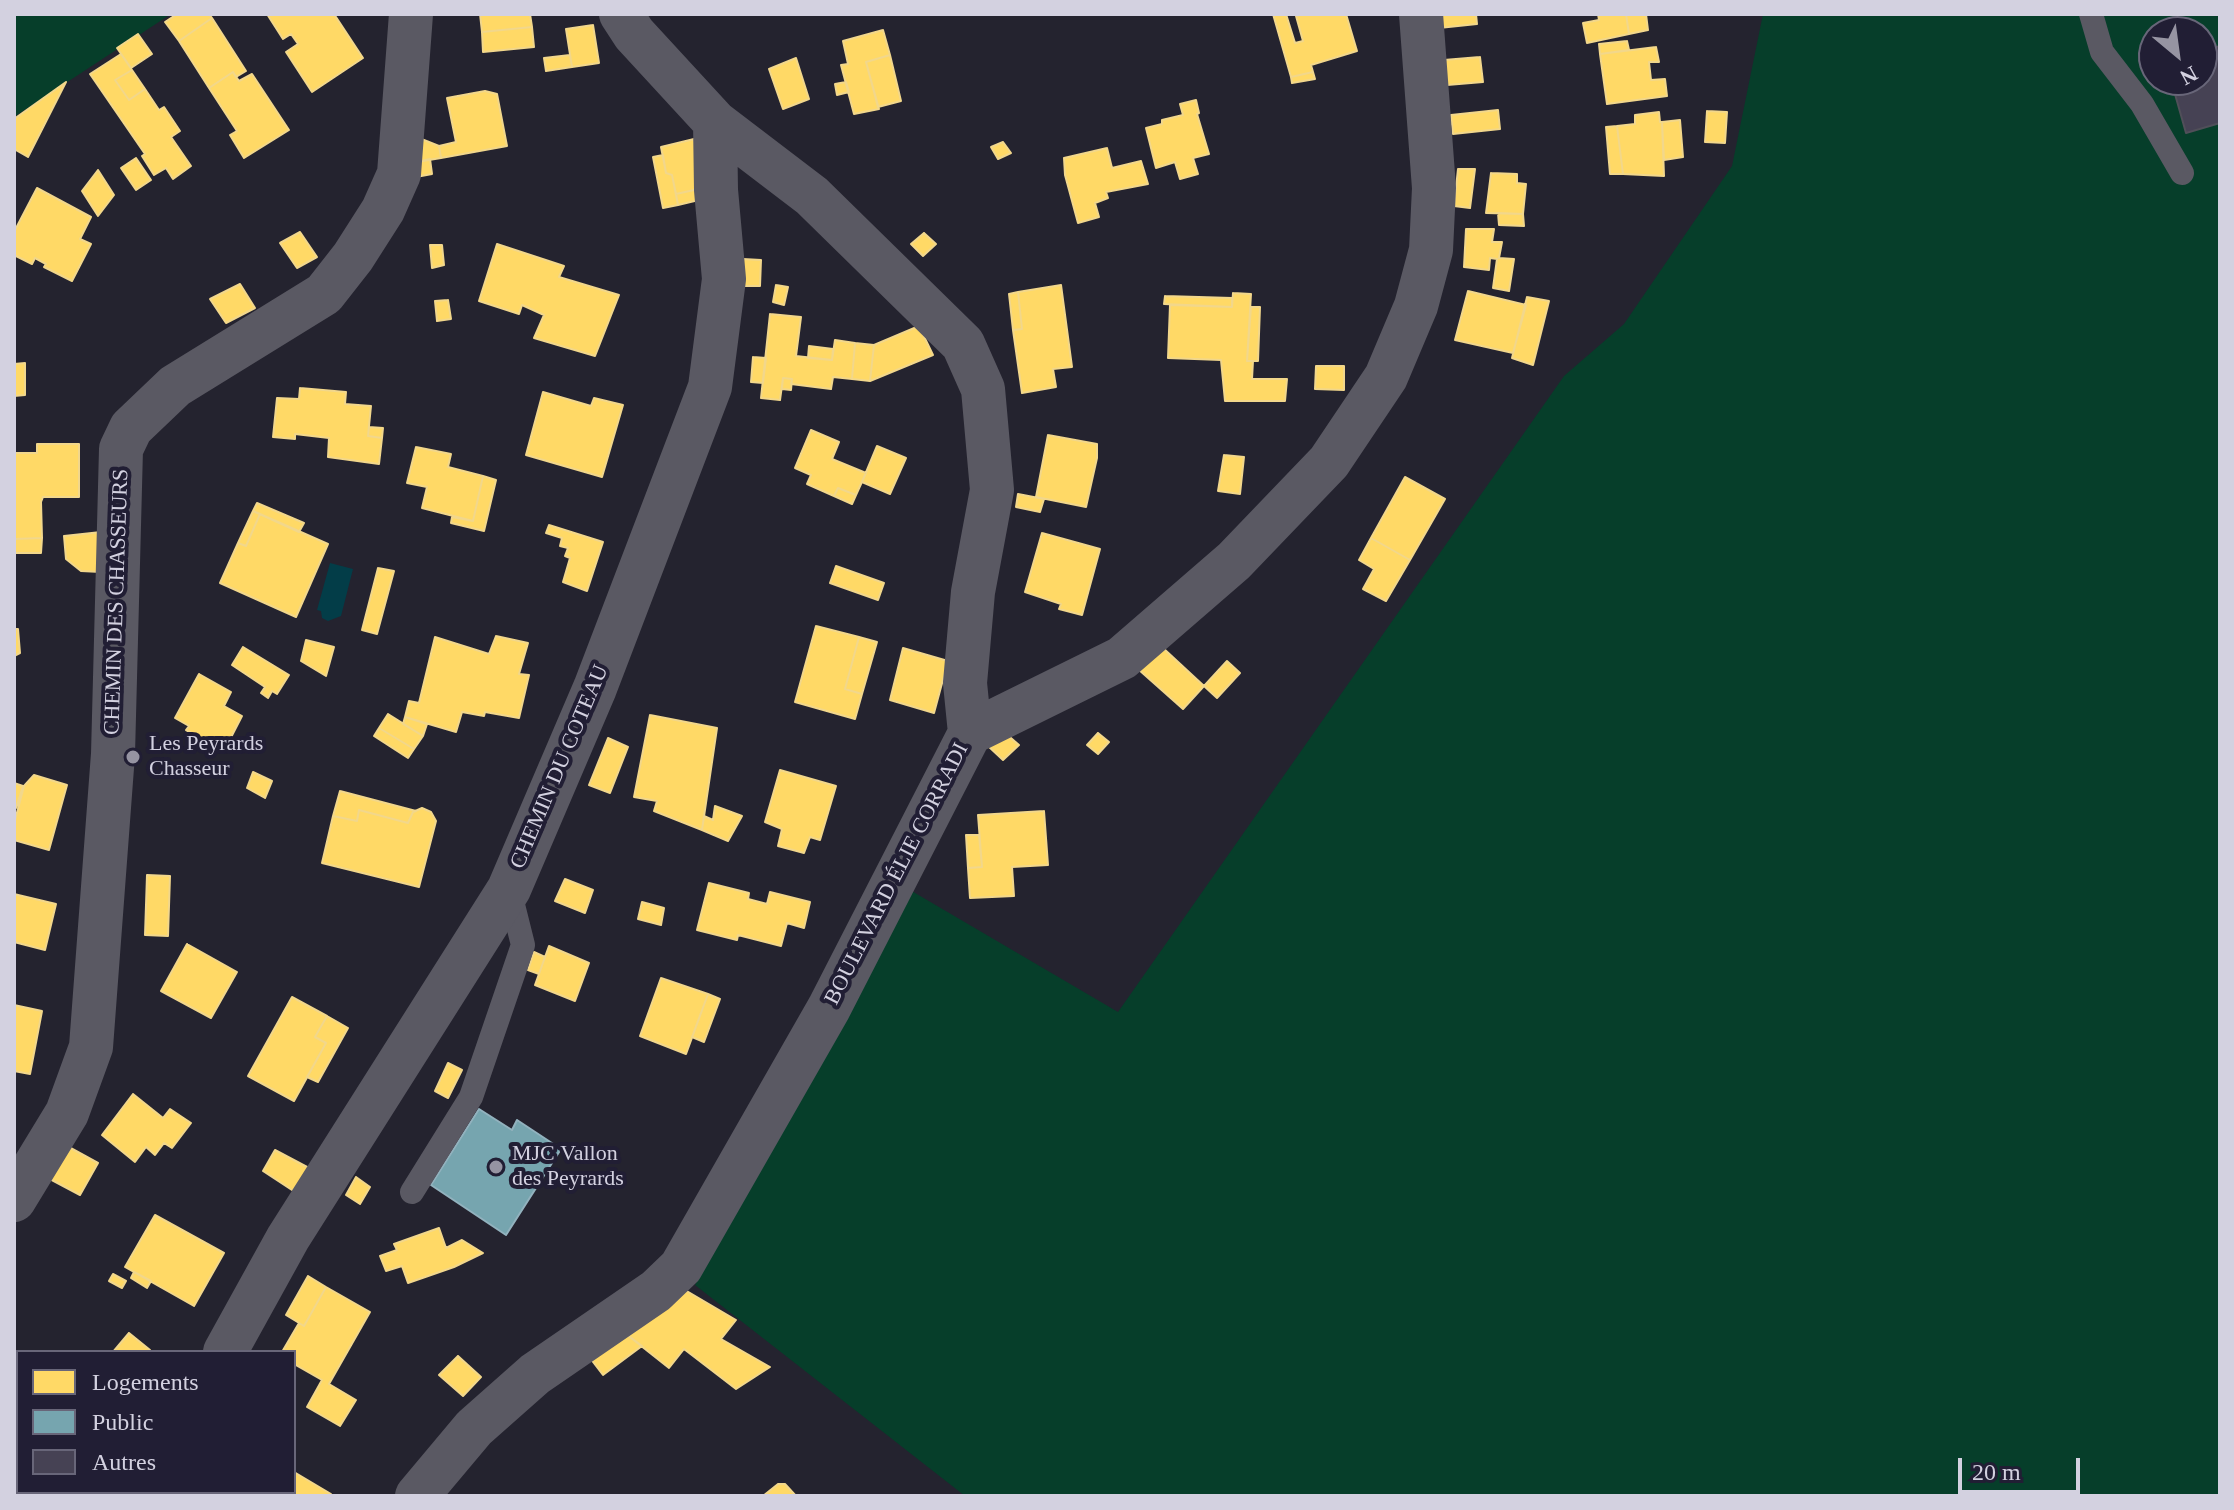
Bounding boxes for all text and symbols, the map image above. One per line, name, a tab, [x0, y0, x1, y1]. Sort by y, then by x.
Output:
north arrow	[2138, 16, 2218, 96]
text: N	[2176, 61, 2202, 90]
street label: CHEMIN DES CHASSEURS	[99, 468, 135, 736]
street label: CHEMIN DU COTEAU	[505, 661, 615, 873]
place label: Les Peyrards Chasseur	[149, 731, 263, 782]
street label: BOULEVARD ÉLIE CORRADI	[819, 739, 975, 1009]
marker: Les Peyrards Chasseur	[124, 748, 142, 766]
place label: MJC Vallon des Peyrards	[512, 1141, 624, 1192]
marker: MJC Vallon des Peyrards	[487, 1158, 505, 1176]
legend	[16, 1350, 296, 1494]
text: Logements	[92, 1369, 199, 1395]
text: Public	[92, 1409, 153, 1435]
scale bar	[1962, 1442, 2084, 1492]
text: Autres	[92, 1449, 156, 1475]
text: 20 m	[1972, 1459, 2021, 1485]

